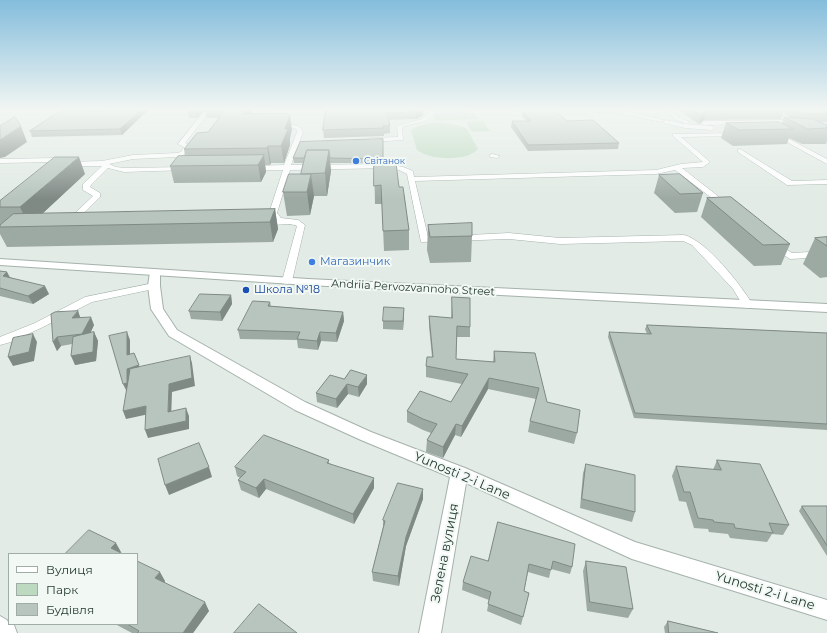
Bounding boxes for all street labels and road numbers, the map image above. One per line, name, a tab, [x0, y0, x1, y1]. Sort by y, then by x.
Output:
street label: Andriia Pervozvannoho Street	[331, 277, 495, 299]
street label: Yunosti 2-i Lane	[411, 449, 513, 503]
street label: Зелена вулиця	[428, 502, 462, 604]
street label: Yunosti 2-i Lane	[713, 568, 817, 614]

